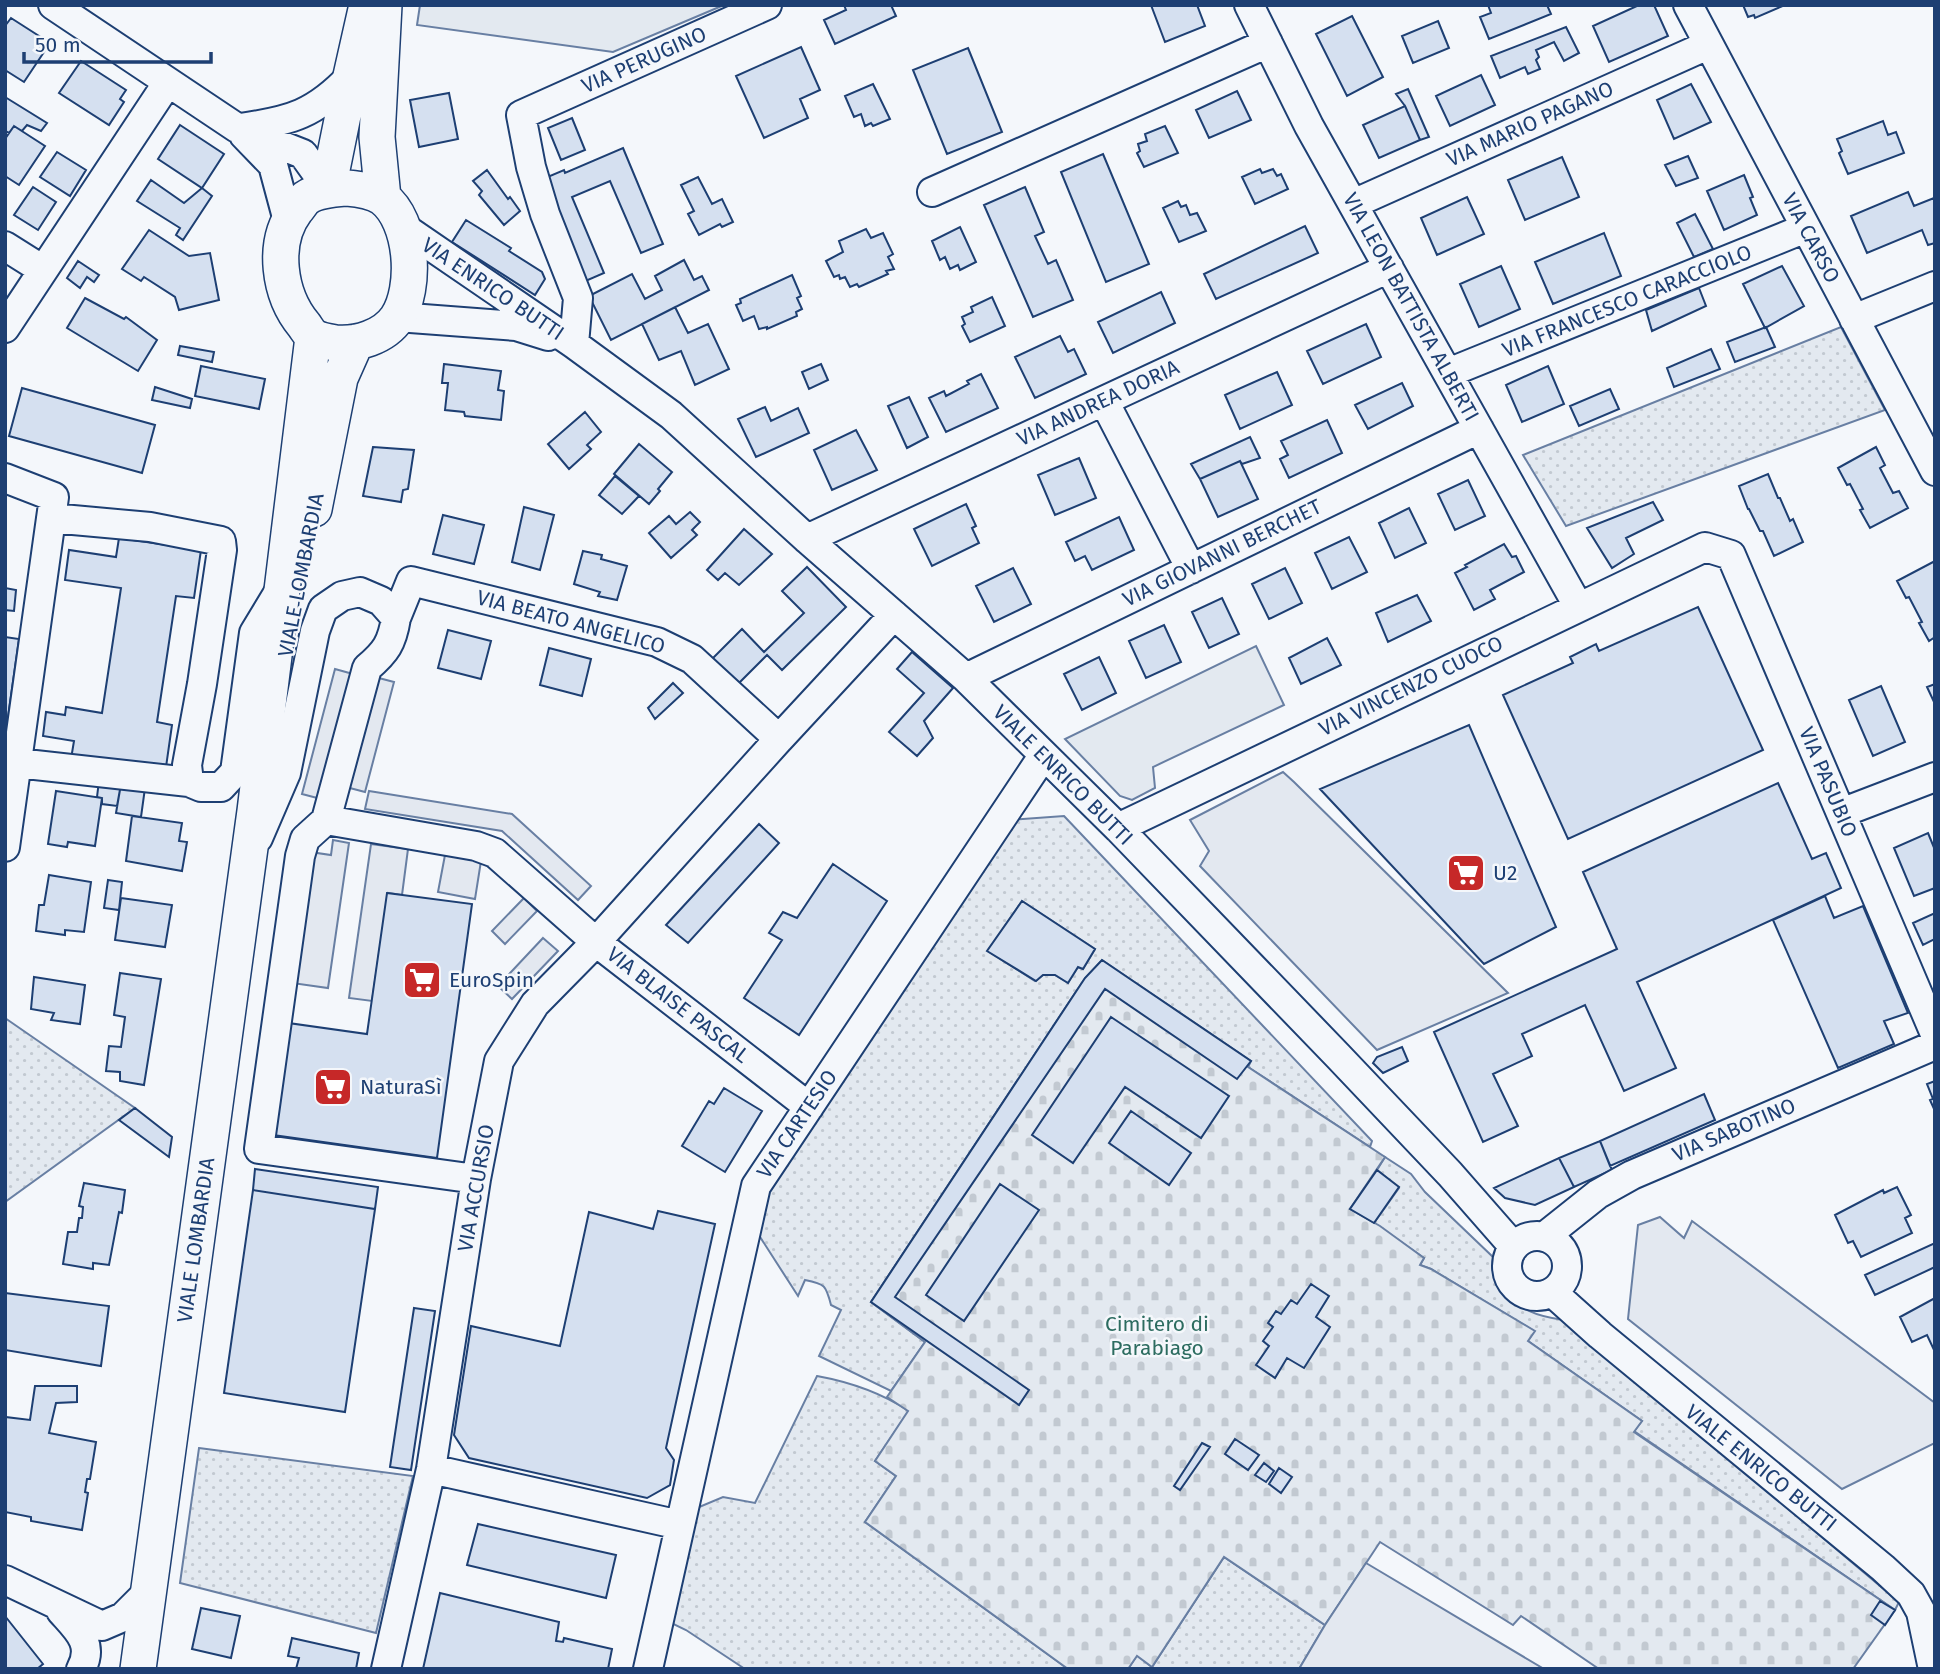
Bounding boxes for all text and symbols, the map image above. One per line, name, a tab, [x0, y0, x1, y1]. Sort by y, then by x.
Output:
scale bar	[24, 21, 212, 65]
street label: VIA PERUGINO	[578, 21, 710, 99]
text: 50 m	[35, 32, 81, 58]
street label: VIA MARIO PAGANO	[1443, 76, 1617, 172]
street label: VIA LEON BATTISTA ALBERTI	[1337, 188, 1485, 426]
street label: VIA CARSO	[1777, 189, 1845, 287]
street label: VIA ENRICO BUTTI	[417, 232, 569, 346]
street label: VIA FRANCESCO CARACCIOLO	[1498, 239, 1756, 363]
street label: VIA ANDREA DORIA	[1013, 354, 1183, 452]
street label: VIALE LOMBARDIA	[272, 491, 330, 659]
street label: VIA GIOVANNI BERCHET	[1118, 494, 1326, 612]
street label: VIA BEATO ANGELICO	[474, 584, 668, 660]
street label: VIA VINCENZO CUOCO	[1315, 630, 1507, 742]
street label: VIALE ENRICO BUTTI	[987, 699, 1139, 851]
street label: VIA PASUBIO	[1793, 723, 1863, 841]
supermarket icon: U2	[1445, 852, 1487, 894]
place label: U2	[1493, 860, 1517, 886]
street label: VIA BLAISE PASCAL	[602, 941, 755, 1069]
supermarket icon: EuroSpin	[401, 959, 443, 1001]
place label: EuroSpin	[449, 967, 534, 993]
street label: VIA CARTESIO	[751, 1065, 843, 1183]
supermarket icon: NaturaSì	[312, 1066, 354, 1108]
place label: NaturaSì	[360, 1074, 442, 1100]
street label: VIA SABOTINO	[1668, 1092, 1800, 1168]
street label: VIA ACCURSIO	[452, 1122, 500, 1254]
street label: VIALE LOMBARDIA	[172, 1156, 220, 1324]
park label: Cimitero di Parabiago	[1105, 1311, 1209, 1361]
street label: VIALE ENRICO BUTTI	[1680, 1399, 1842, 1537]

